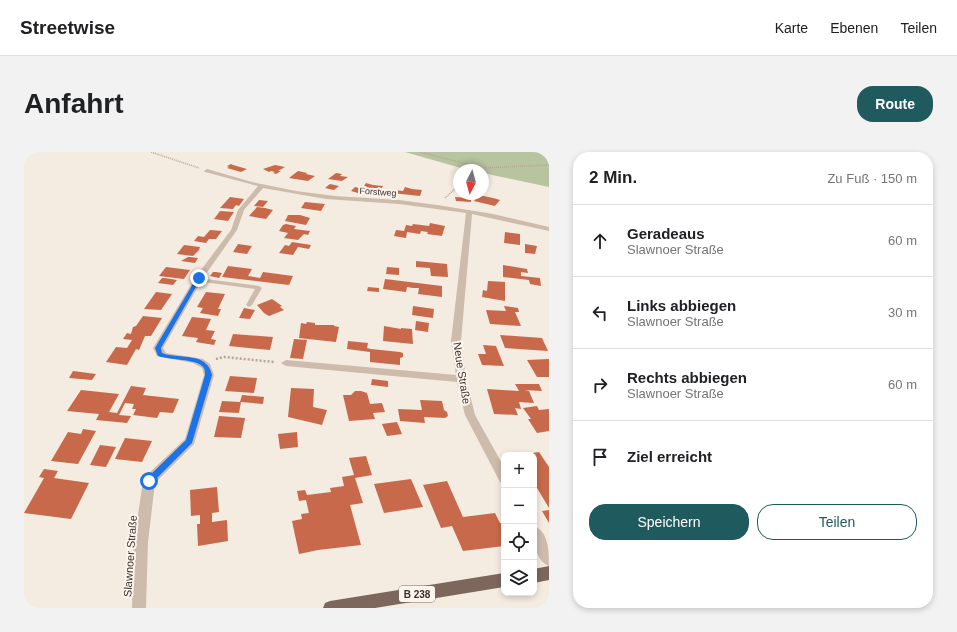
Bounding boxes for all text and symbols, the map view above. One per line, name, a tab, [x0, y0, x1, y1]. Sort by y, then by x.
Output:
text: Streetwise	[20, 17, 115, 38]
text: Karte	[775, 20, 808, 36]
text: Ebenen	[830, 20, 878, 36]
text: Teilen	[900, 20, 937, 36]
button: Route	[857, 86, 933, 122]
text: Anfahrt	[24, 88, 124, 119]
north arrow	[453, 164, 489, 200]
text: 2 Min.	[589, 168, 637, 187]
text: Zu Fuß · 150 m	[827, 171, 917, 186]
street label: Forstweg	[359, 186, 397, 198]
text: Geradeaus	[627, 225, 705, 242]
icon: ahead	[589, 230, 611, 252]
text: 60 m	[888, 233, 917, 248]
text: Slawnoer Straße	[627, 242, 724, 257]
route end	[190, 269, 208, 287]
text: Links abbiegen	[627, 297, 736, 314]
icon: left	[589, 302, 611, 324]
text: 30 m	[888, 305, 917, 320]
text: Slawnoer Straße	[627, 314, 724, 329]
street label: Neue Straße	[451, 341, 473, 405]
text: Rechts abbiegen	[627, 369, 747, 386]
icon: right	[589, 374, 611, 396]
text: 60 m	[888, 377, 917, 392]
text: Slawnoer Straße	[627, 386, 724, 401]
icon: arrive	[589, 446, 611, 468]
text: Ziel erreicht	[627, 448, 712, 465]
map controls	[501, 452, 537, 596]
button: +	[501, 452, 537, 488]
route start	[140, 472, 158, 490]
button: −	[501, 488, 537, 524]
button: Speichern	[589, 504, 749, 540]
button: Teilen	[757, 504, 917, 540]
street label: Slawnoer Straße	[121, 515, 139, 597]
button: locate	[501, 524, 537, 560]
button: layers	[501, 560, 537, 596]
road number: B 238	[399, 586, 435, 602]

